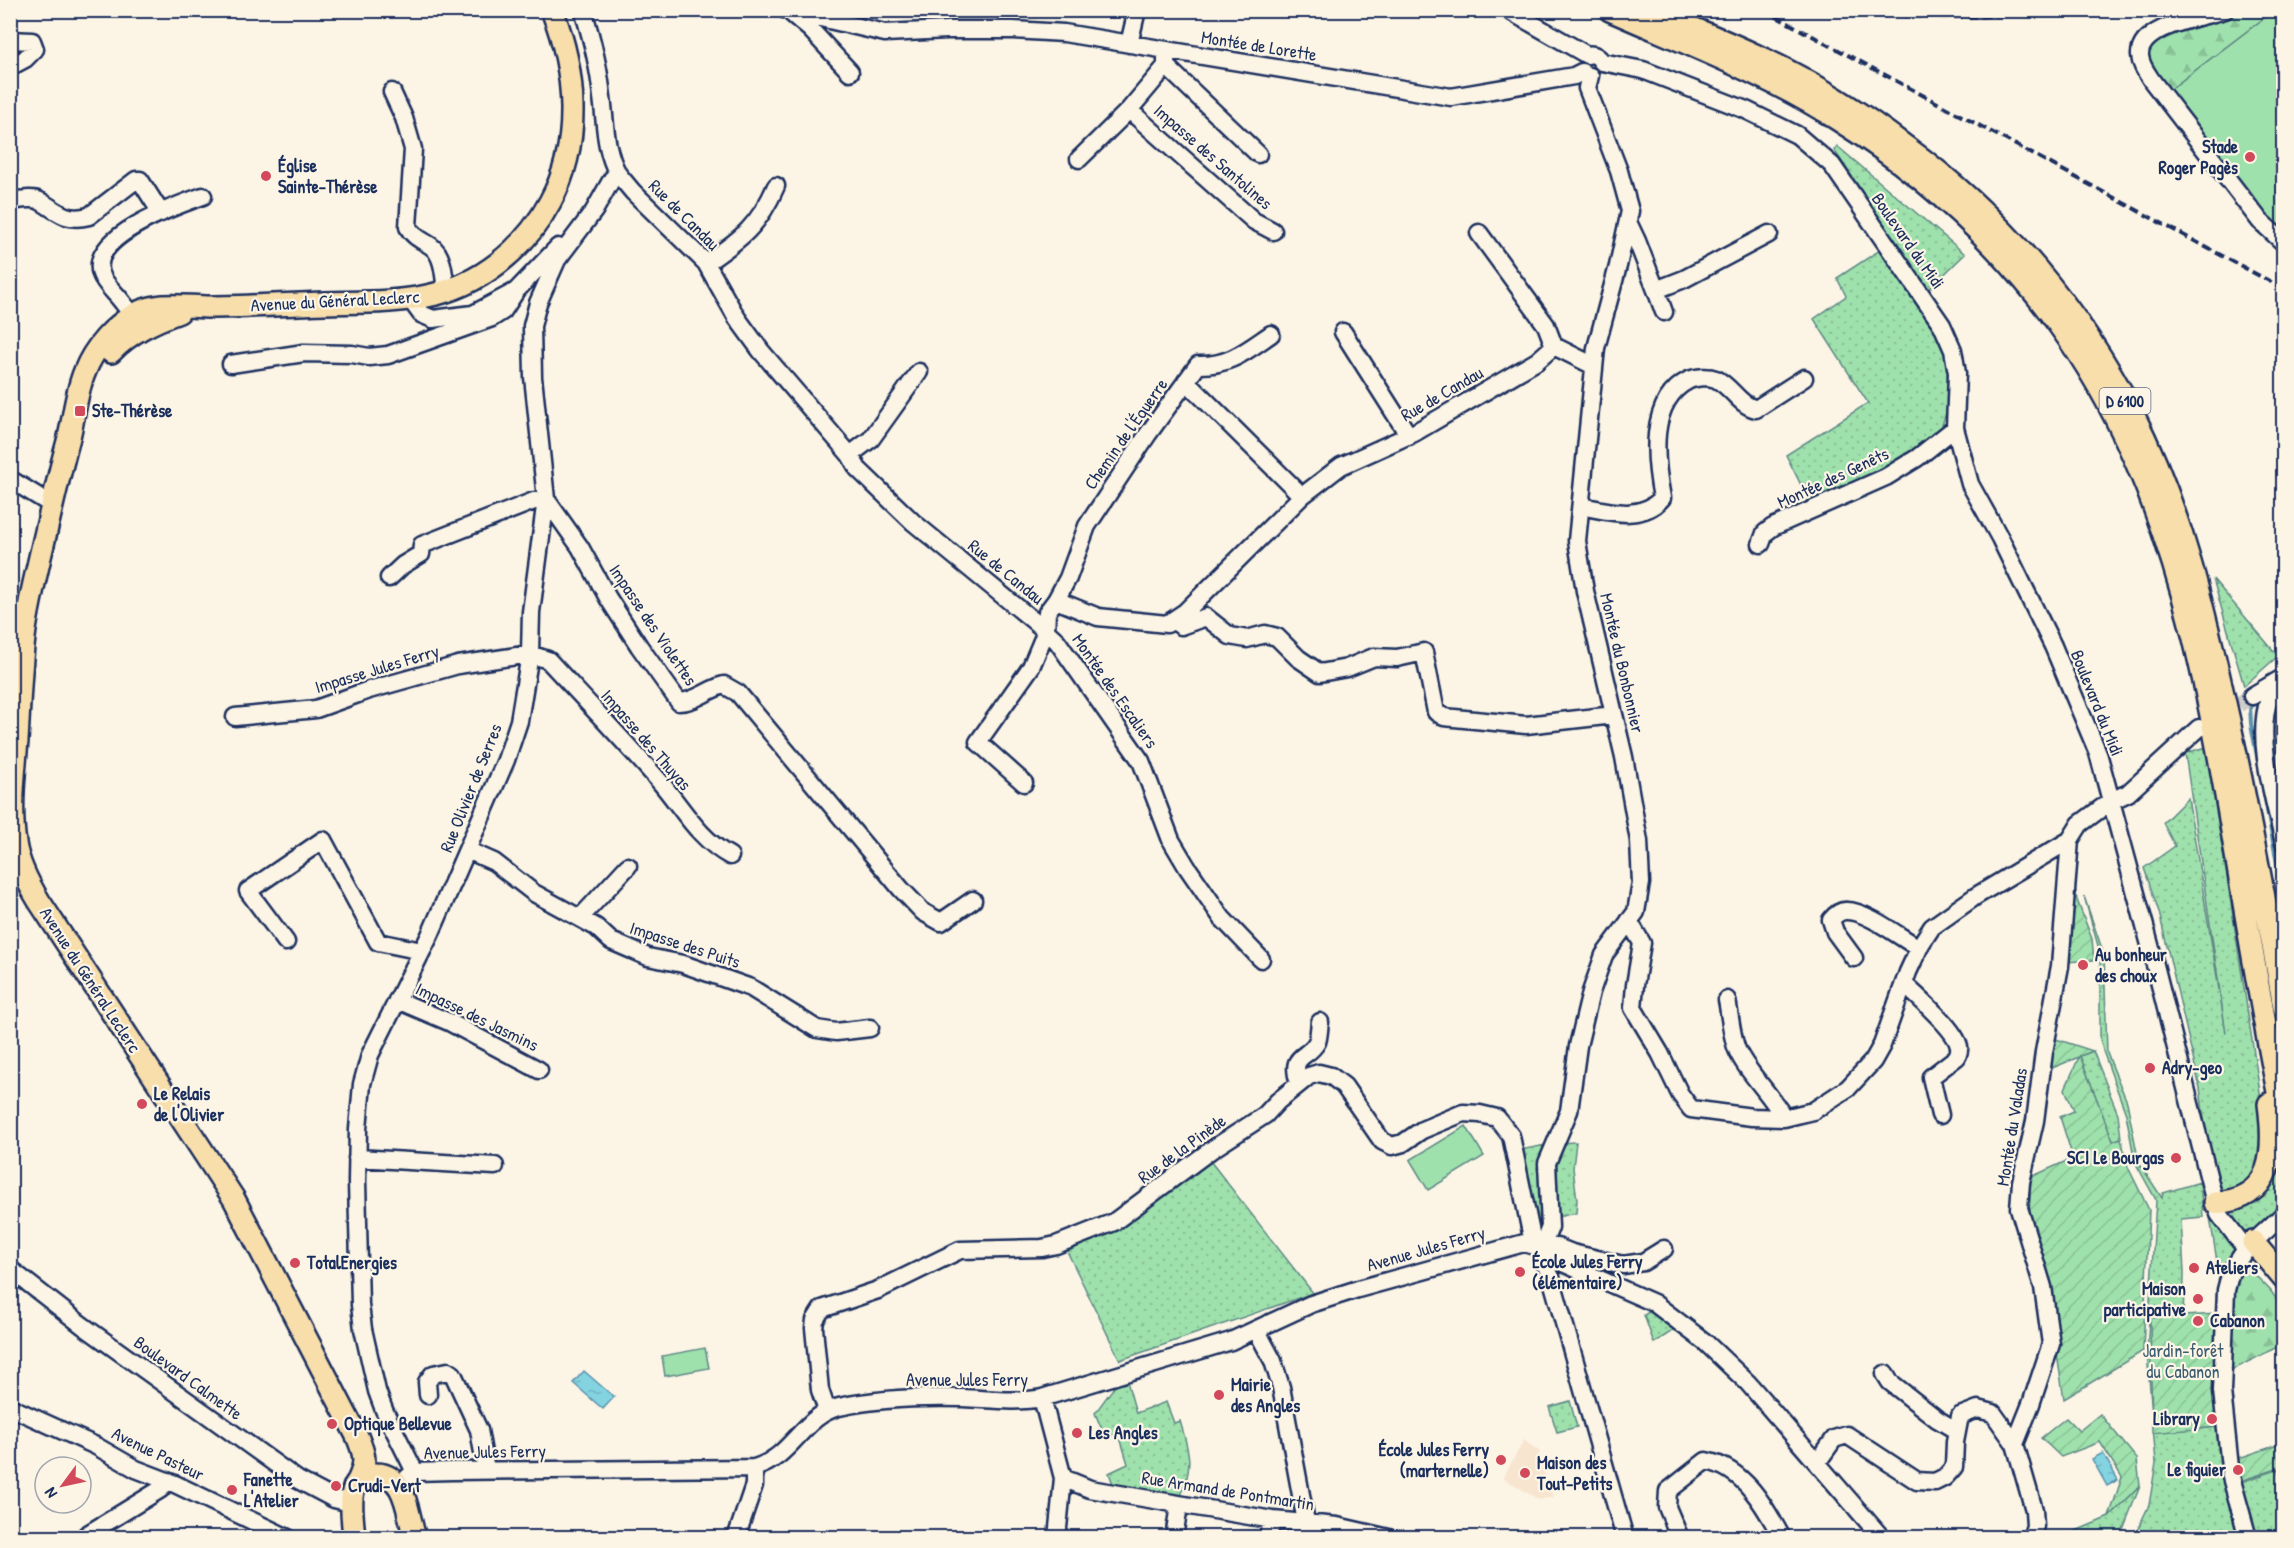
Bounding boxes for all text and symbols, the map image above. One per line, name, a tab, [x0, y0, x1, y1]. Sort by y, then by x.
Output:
street label: Montée de Lorette	[1199, 24, 1319, 67]
street label: Impasse des Santolines	[1149, 98, 1278, 215]
place label: Stade Roger Pagès	[2159, 134, 2239, 181]
marker: Stade Roger Pagès	[2243, 150, 2257, 164]
place label: Église Sainte-Thérèse	[278, 153, 378, 199]
marker: Église Sainte-Thérèse	[259, 169, 273, 183]
street label: Rue de Candau	[643, 174, 725, 256]
street label: Boulevard du Midi	[1866, 188, 1951, 294]
street label: Avenue du Général Leclerc	[250, 284, 420, 317]
street label: Rue de Candau	[1396, 360, 1488, 427]
street label: Chemin de l'Équerre	[1078, 373, 1173, 494]
road number: D 6100	[2100, 388, 2150, 414]
place label: Ste-Thérèse	[92, 398, 173, 423]
marker: Ste-Thérèse	[73, 404, 87, 418]
street label: Montée des Genêts	[1773, 441, 1893, 514]
street label: Rue de Candau	[963, 533, 1050, 610]
street label: Impasse des Violettes	[603, 559, 703, 690]
street label: Montée du Bonbonnier	[1594, 591, 1651, 735]
street label: Montée des Escaliers	[1067, 628, 1164, 753]
street label: Impasse Jules Ferry	[312, 638, 442, 699]
street label: Boulevard du Midi	[2065, 646, 2130, 759]
street label: Impasse des Thuyas	[595, 684, 697, 796]
street label: Rue Olivier de Serres	[433, 720, 508, 856]
street label: Avenue du Général Leclerc	[34, 902, 147, 1057]
street label: Impasse des Puits	[627, 915, 744, 974]
place label: Au bonheur des choux	[2095, 942, 2167, 988]
marker: Au bonheur des choux	[2076, 958, 2090, 972]
street label: Impasse des Jasmins	[412, 976, 543, 1057]
place label: Adry-geo	[2162, 1055, 2223, 1081]
marker: Adry-geo	[2143, 1061, 2157, 1075]
street label: Montée du Valadas	[1990, 1066, 2033, 1188]
place label: Le Relais de l'Olivier	[154, 1081, 224, 1127]
marker: Le Relais de l'Olivier	[135, 1097, 149, 1111]
street label: Rue de la Pinède	[1133, 1108, 1231, 1189]
place label: SCI Le Bourgas	[2067, 1145, 2164, 1171]
marker: SCI Le Bourgas	[2169, 1151, 2183, 1165]
street label: Avenue Jules Ferry	[1364, 1220, 1488, 1277]
place label: École Jules Ferry (élémentaire)	[1532, 1249, 1643, 1295]
place label: TotalEnergies	[306, 1250, 397, 1276]
place label: Ateliers	[2206, 1255, 2258, 1280]
marker: TotalEnergies	[288, 1256, 302, 1270]
marker: Ateliers	[2187, 1261, 2201, 1275]
marker: École Jules Ferry (élémentaire)	[1513, 1265, 1527, 1279]
place label: Maison participative	[2104, 1276, 2187, 1323]
marker: Maison participative	[2191, 1292, 2205, 1306]
place label: Cabanon	[2210, 1308, 2265, 1333]
marker: Cabanon	[2191, 1314, 2205, 1328]
street label: Boulevard Calmette	[129, 1330, 248, 1425]
park label: Jardin-forêt du Cabanon	[2142, 1338, 2224, 1384]
street label: Avenue Jules Ferry	[906, 1367, 1028, 1392]
place label: Mairie des Angles	[1231, 1372, 1300, 1419]
marker: Mairie des Angles	[1212, 1388, 1226, 1402]
place label: Library	[2153, 1406, 2200, 1432]
place label: Optique Bellevue	[344, 1411, 452, 1437]
marker: Library	[2205, 1412, 2219, 1426]
marker: Optique Bellevue	[325, 1417, 339, 1431]
street label: Avenue Pasteur	[108, 1420, 209, 1487]
place label: Les Angles	[1089, 1420, 1158, 1446]
marker: Les Angles	[1070, 1426, 1084, 1440]
place label: École Jules Ferry (marternelle)	[1378, 1437, 1489, 1483]
street label: Avenue Jules Ferry	[424, 1438, 547, 1465]
place label: Maison des Tout-Petits	[1536, 1450, 1613, 1496]
marker: École Jules Ferry (marternelle)	[1494, 1453, 1508, 1467]
north arrow	[33, 1455, 93, 1515]
place label: Le figuier	[2167, 1457, 2226, 1483]
marker: Le figuier	[2231, 1463, 2245, 1477]
street label: Rue Armand de Pontmartin	[1140, 1465, 1316, 1516]
marker: Maison des Tout-Petits	[1518, 1466, 1532, 1480]
place label: Fanette L'Atelier	[243, 1467, 299, 1513]
place label: Crudi-Vert	[348, 1473, 422, 1498]
marker: Crudi-Vert	[329, 1479, 343, 1493]
text: N	[39, 1483, 62, 1503]
marker: Fanette L'Atelier	[225, 1483, 239, 1497]

